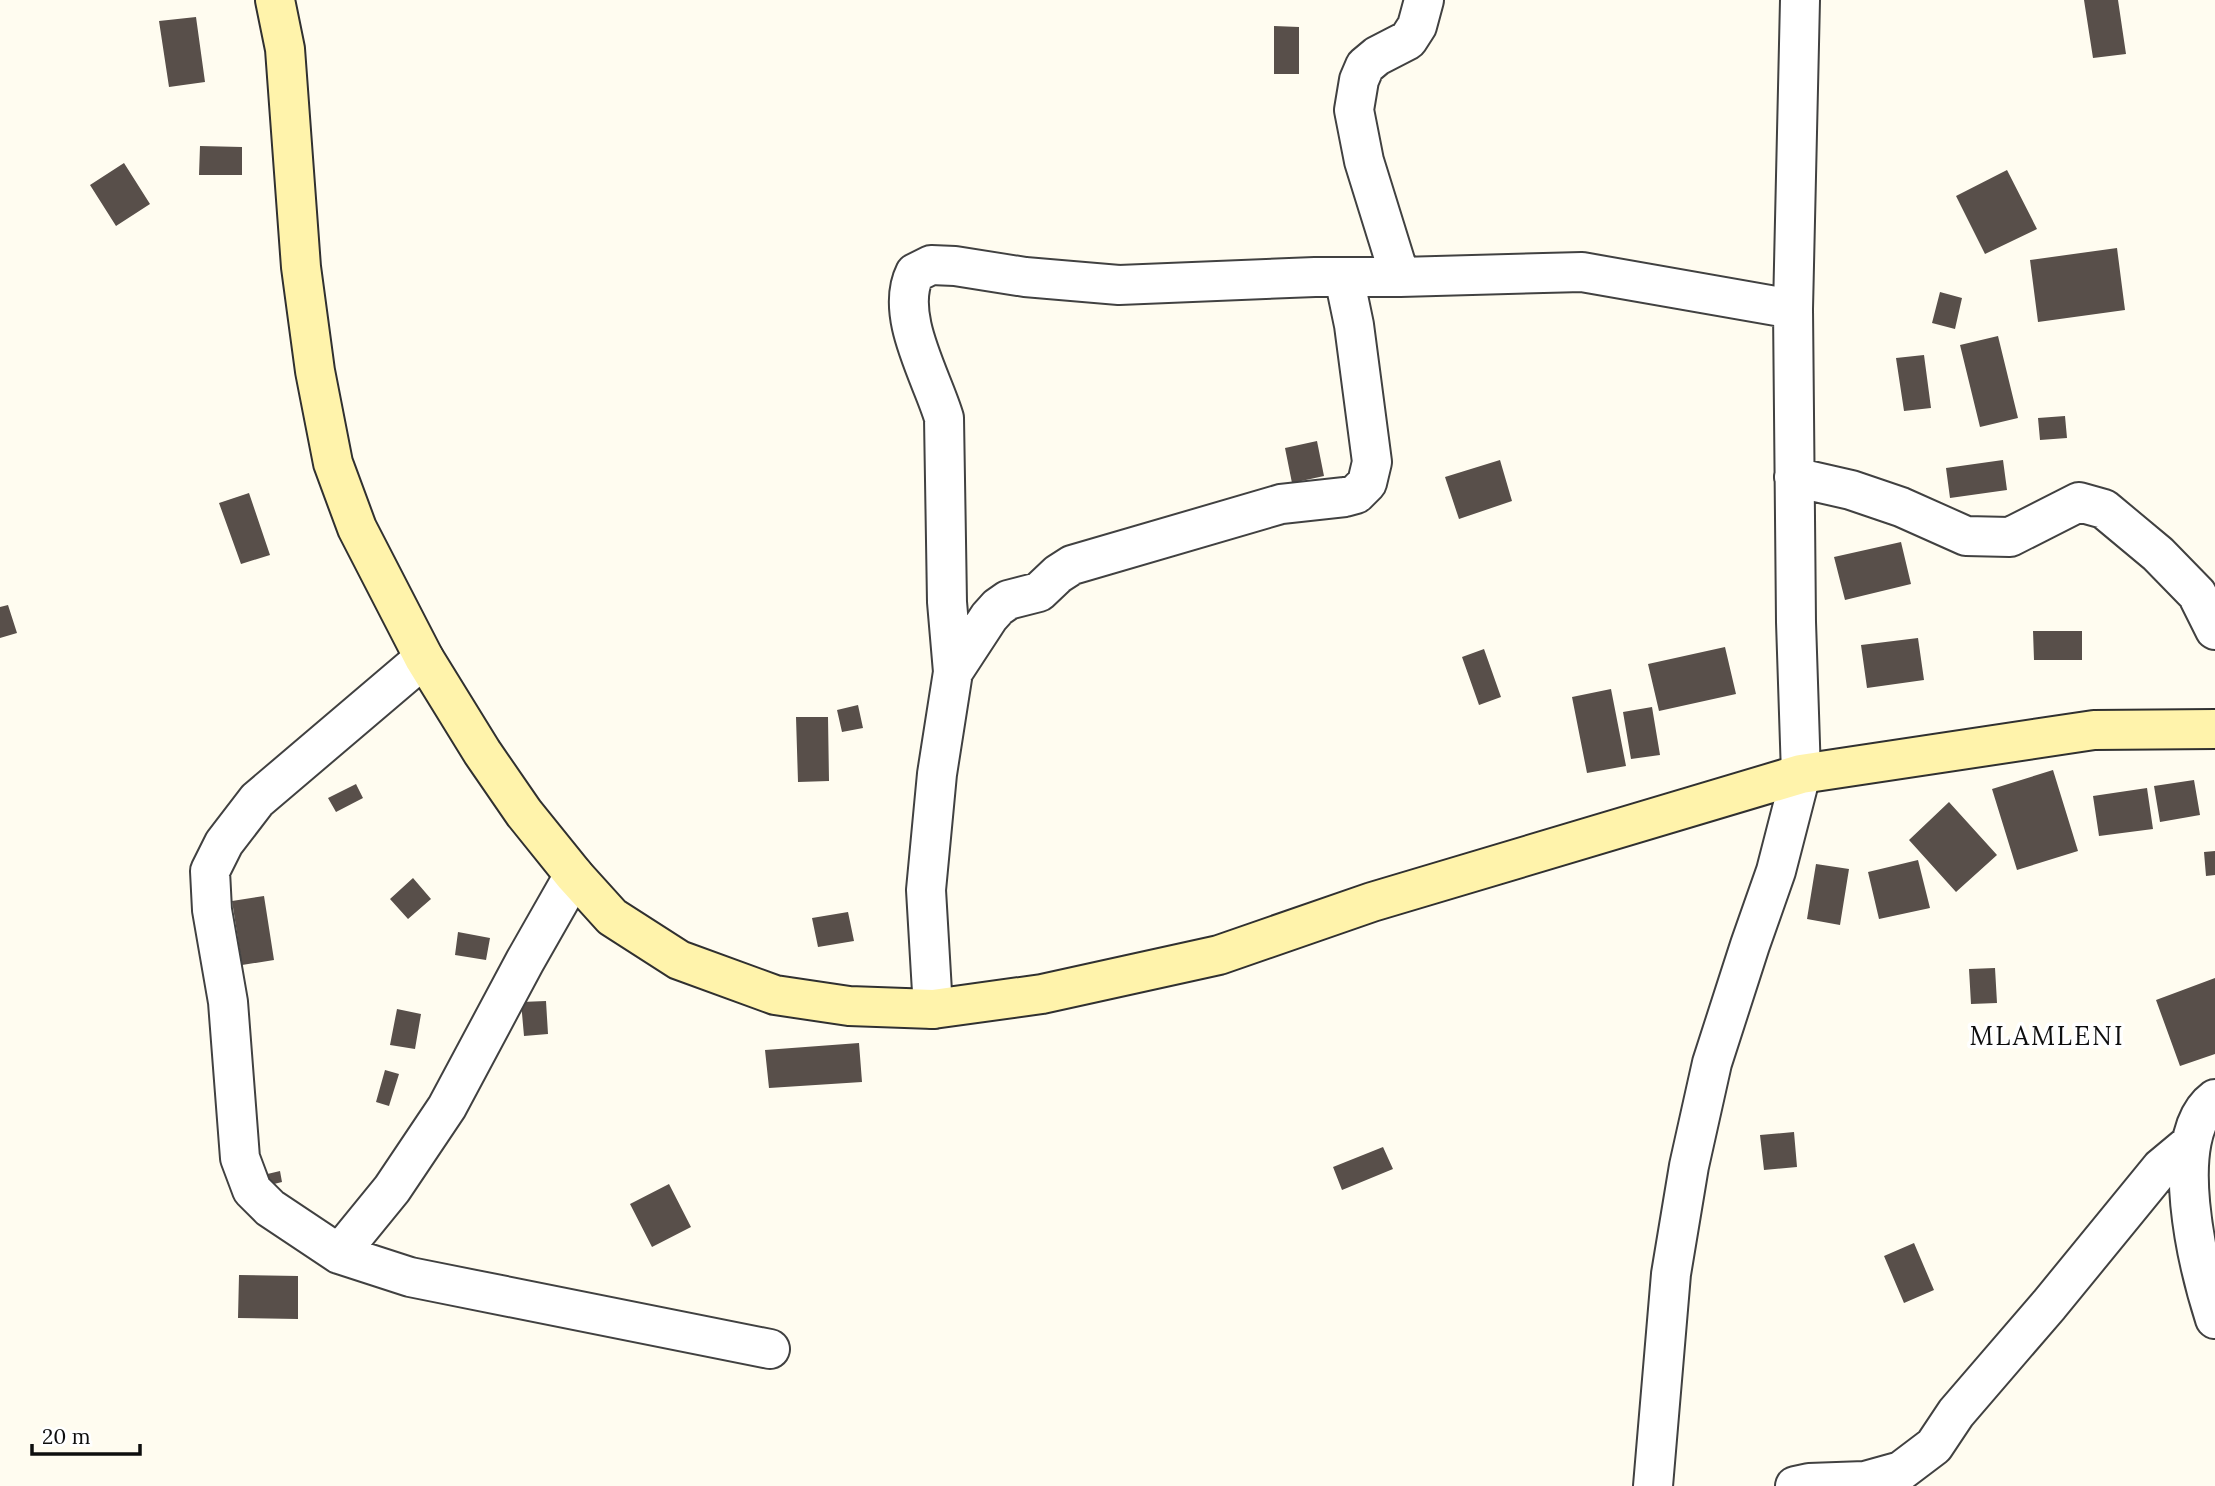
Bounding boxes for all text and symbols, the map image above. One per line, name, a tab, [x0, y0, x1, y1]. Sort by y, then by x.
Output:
district label: MLAMLENI	[1969, 1019, 2125, 1052]
scale bar	[32, 1412, 140, 1456]
text: 20 m	[42, 1423, 91, 1450]

